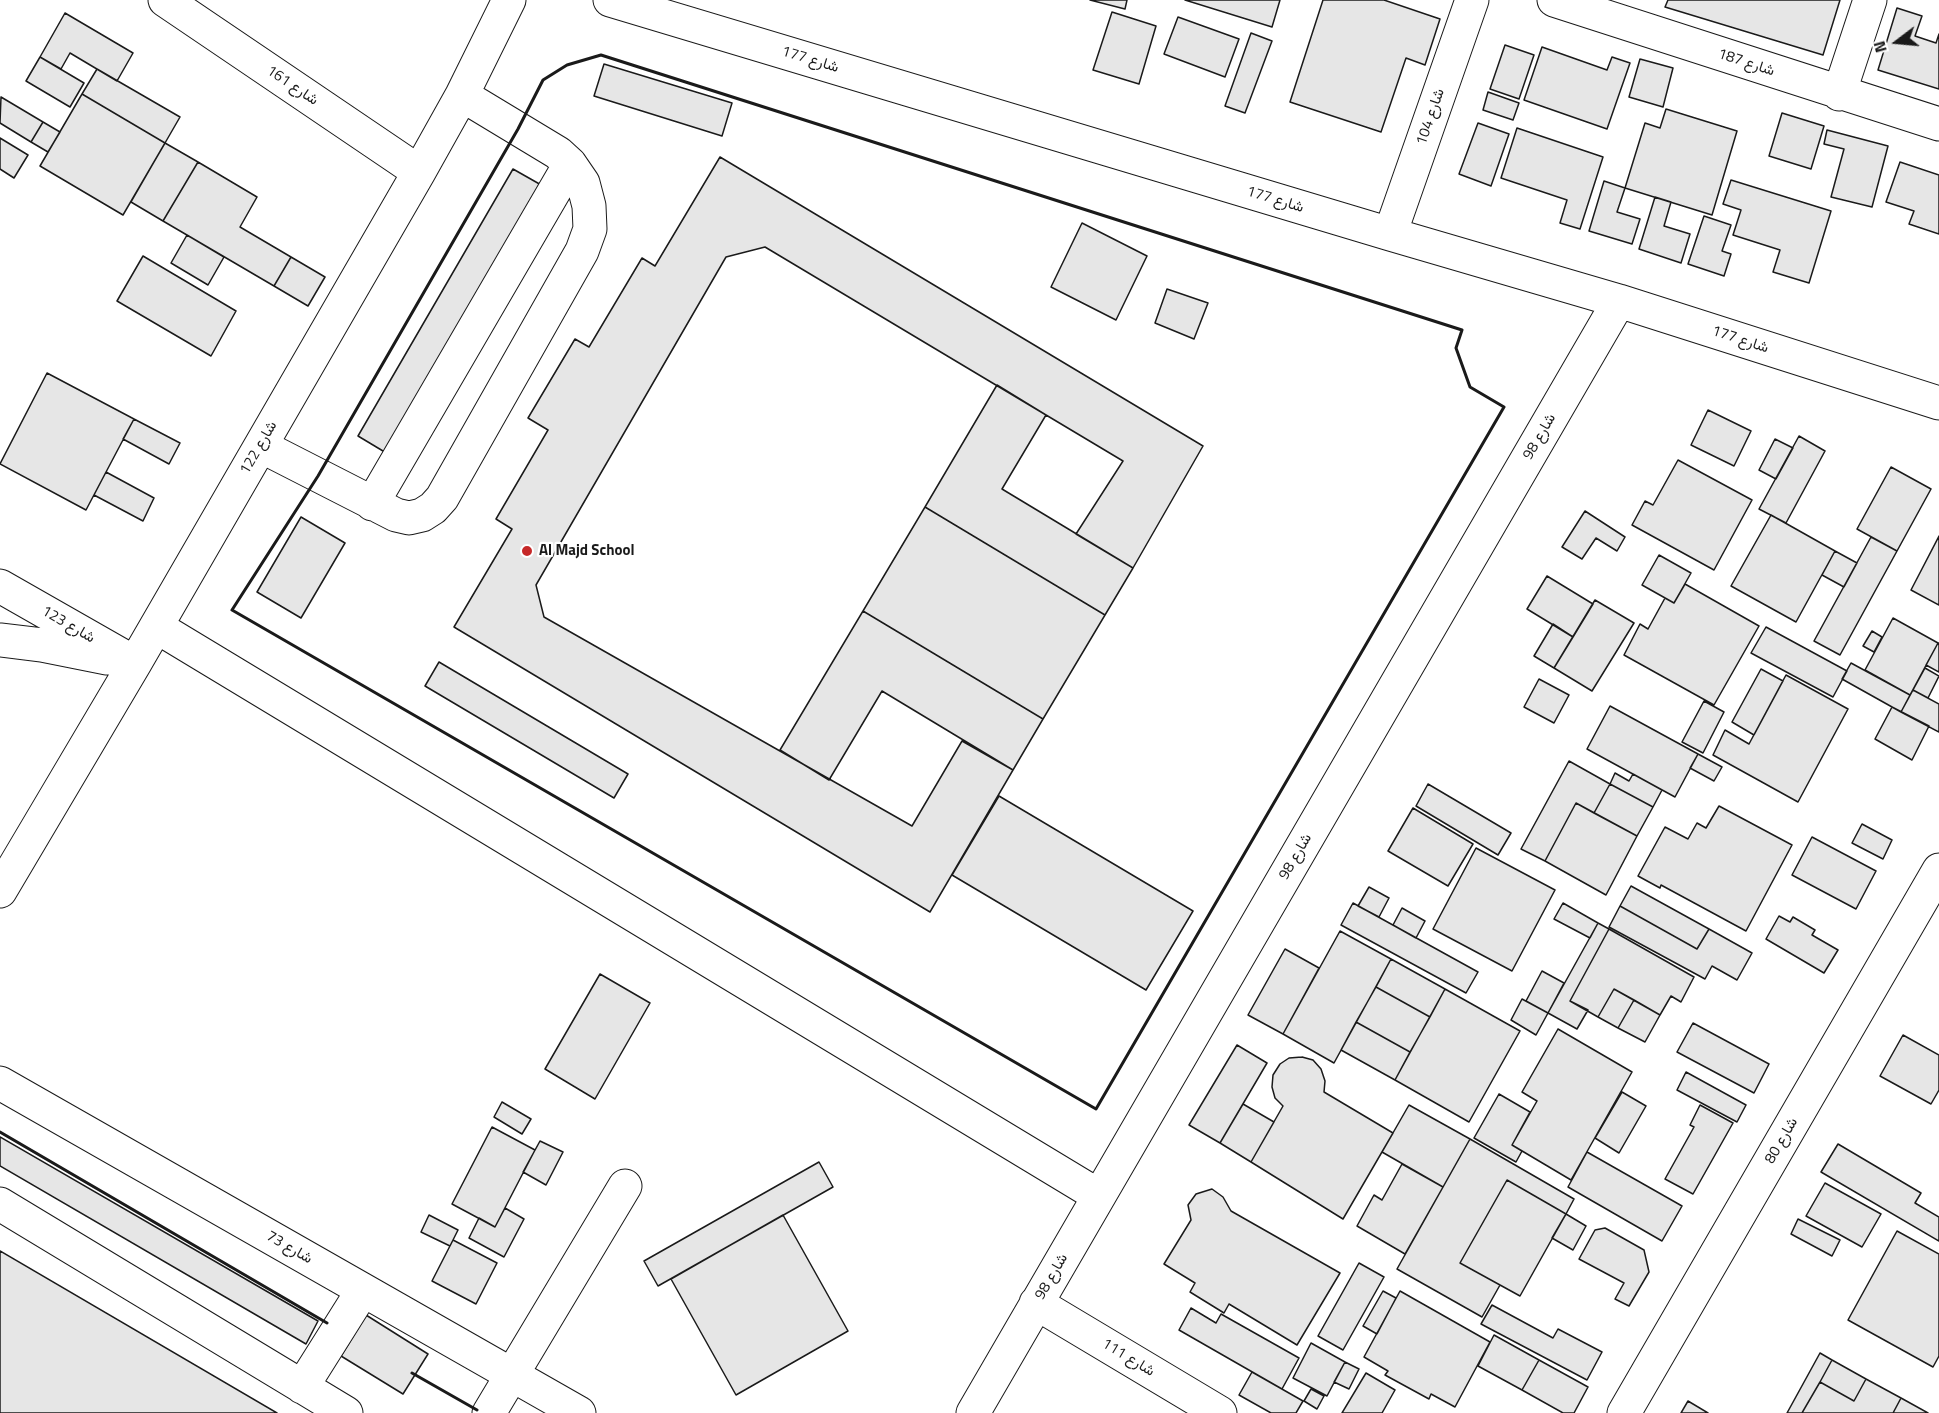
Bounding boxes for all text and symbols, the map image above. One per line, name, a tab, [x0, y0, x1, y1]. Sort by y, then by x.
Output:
north arrow	[1867, 12, 1927, 72]
text: N	[1867, 38, 1893, 56]
street label: شارع 177	[779, 43, 841, 77]
street label: شارع 187	[1715, 45, 1777, 81]
street label: شارع 161	[263, 62, 321, 110]
street label: شارع 104	[1413, 86, 1449, 148]
street label: شارع 177	[1244, 183, 1306, 217]
street label: شارع 177	[1709, 322, 1771, 358]
street label: شارع 98	[1520, 411, 1560, 463]
street label: شارع 122	[237, 418, 281, 478]
place label: Al Majd School	[539, 542, 634, 560]
marker: Al Majd School	[520, 544, 534, 558]
street label: شارع 123	[38, 603, 98, 647]
street label: شارع 98	[1276, 831, 1316, 883]
street label: شارع 80	[1762, 1115, 1802, 1167]
street label: شارع 73	[263, 1228, 315, 1268]
street label: شارع 98	[1032, 1251, 1072, 1303]
street label: شارع 111	[1098, 1335, 1158, 1381]

